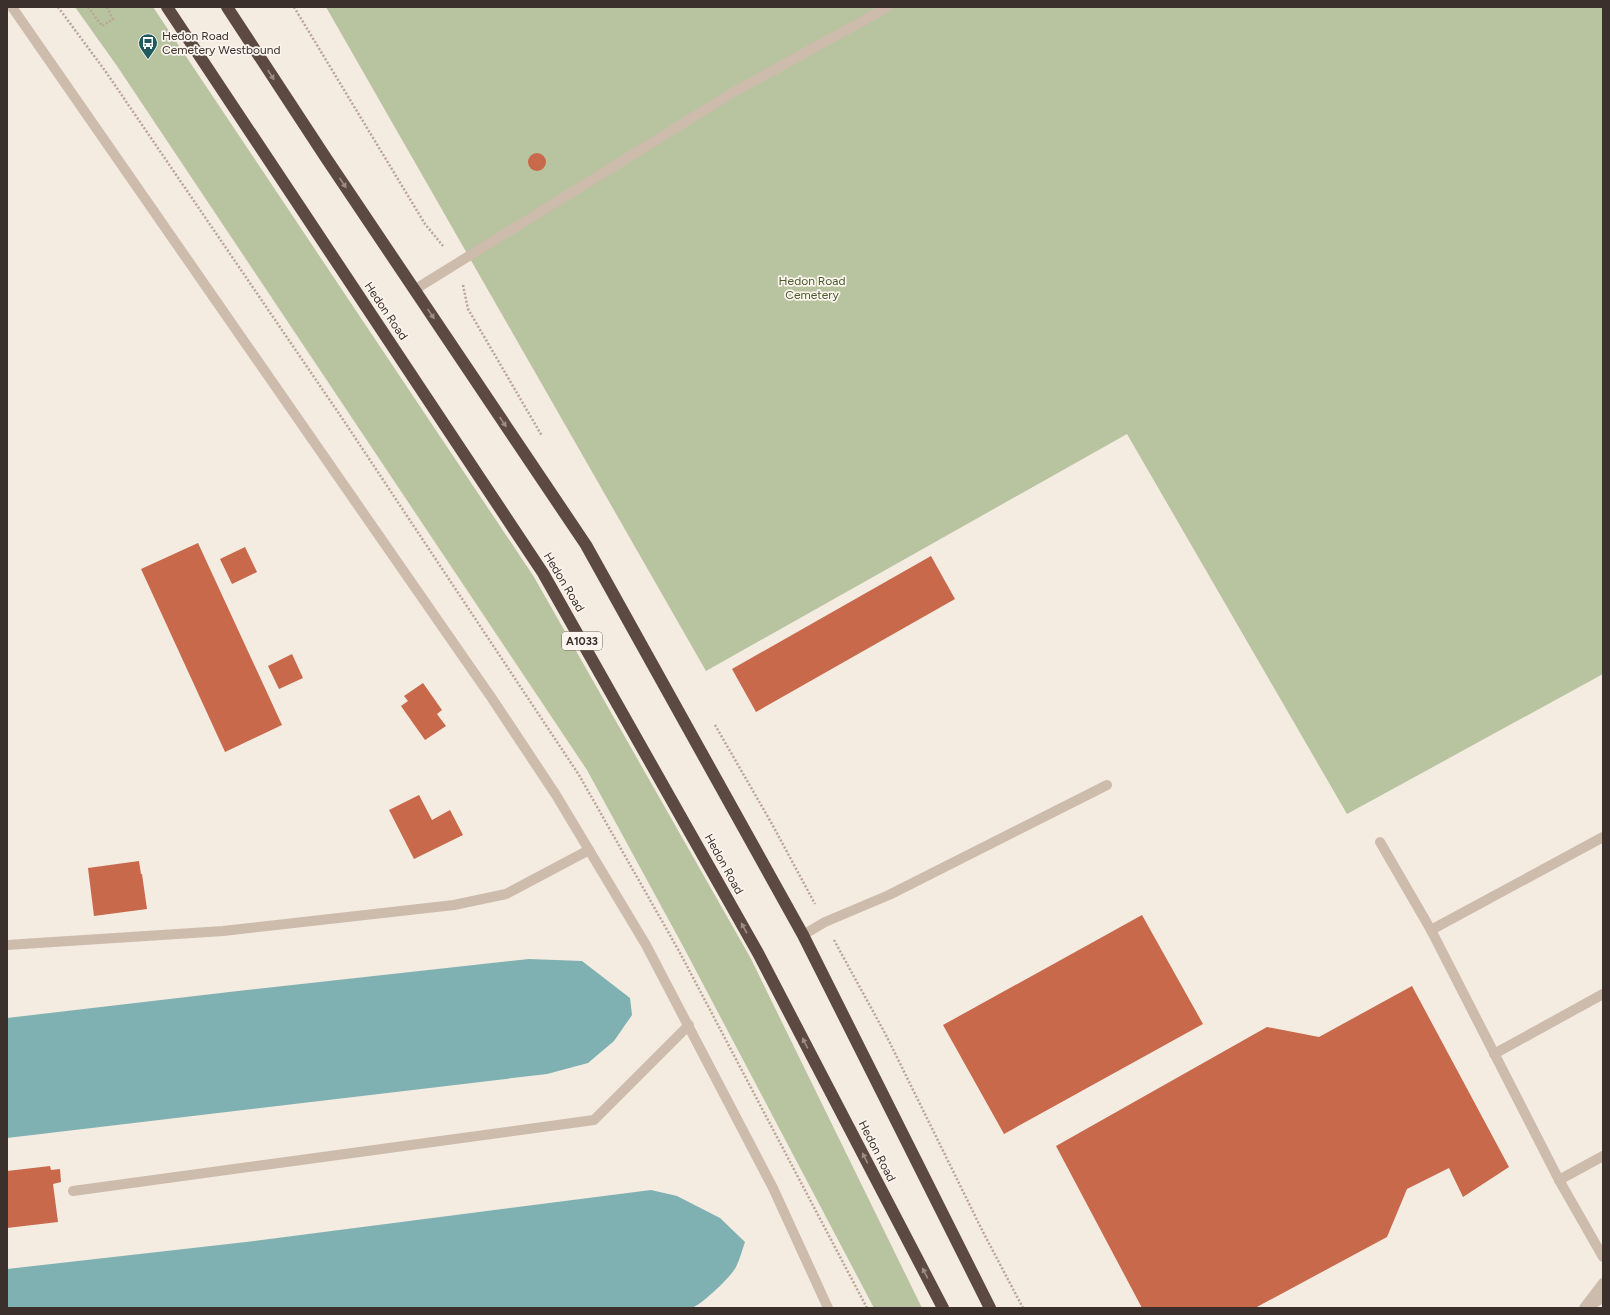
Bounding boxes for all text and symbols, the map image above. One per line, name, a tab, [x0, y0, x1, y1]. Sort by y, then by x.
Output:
place label: Hedon Road Cemetery Westbound	[162, 29, 281, 57]
bus stop icon: Hedon Road Cemetery Westbound	[137, 32, 159, 60]
one-way arrow	[267, 70, 275, 80]
one-way arrow	[339, 178, 347, 188]
park label: Hedon Road Cemetery	[779, 274, 845, 302]
street label: Hedon Road	[362, 279, 410, 343]
one-way arrow	[427, 309, 435, 320]
one-way arrow	[499, 417, 507, 428]
street label: Hedon Road	[541, 550, 587, 614]
road number: A1033	[562, 632, 602, 650]
street label: Hedon Road	[702, 831, 746, 897]
one-way arrow	[740, 922, 747, 934]
one-way arrow	[802, 1037, 808, 1049]
street label: Hedon Road	[856, 1118, 898, 1184]
one-way arrow	[862, 1152, 868, 1164]
one-way arrow	[922, 1268, 928, 1279]

